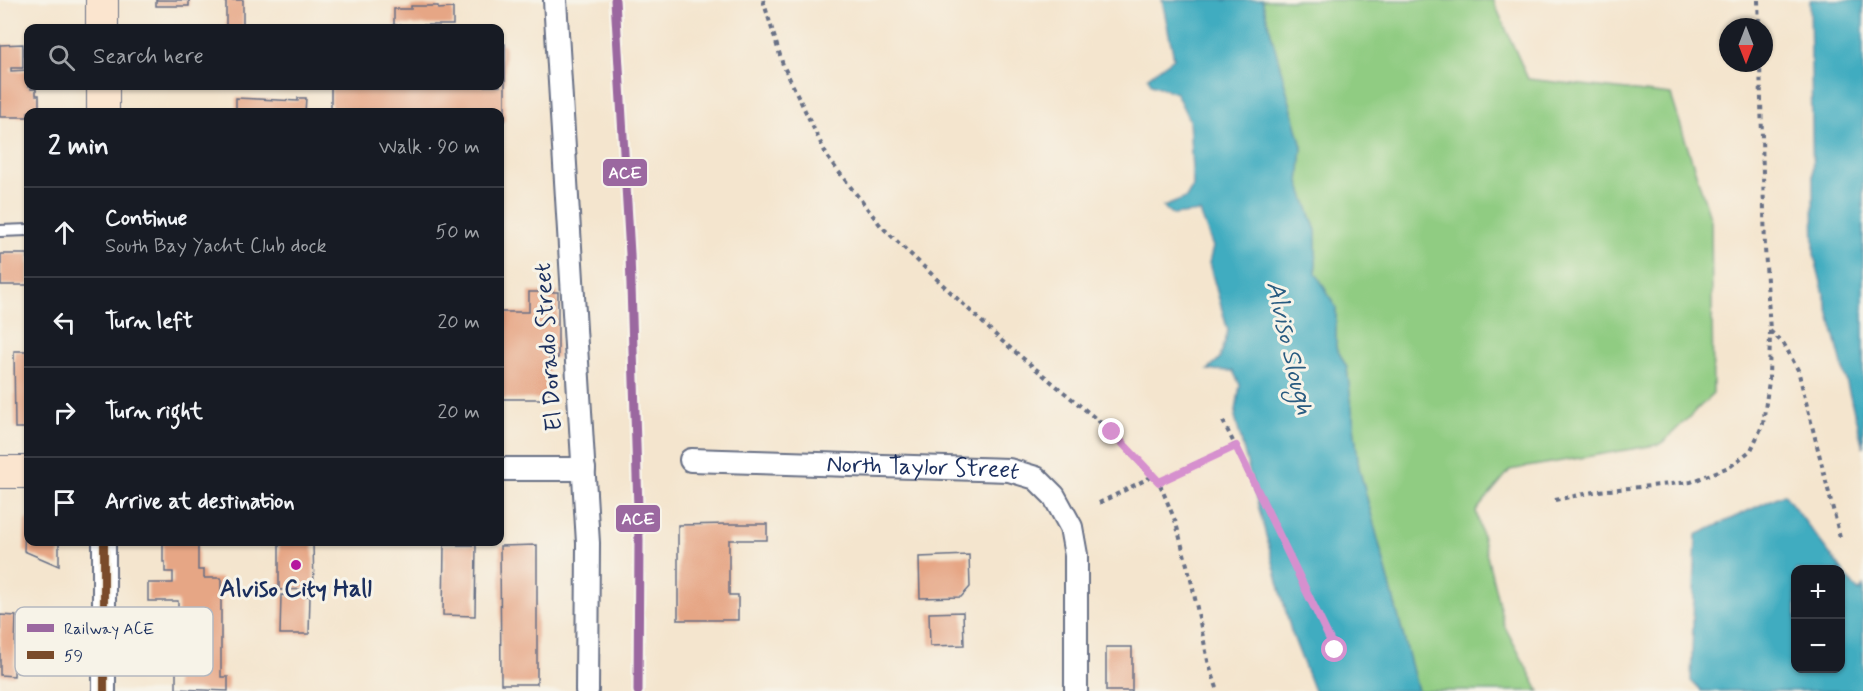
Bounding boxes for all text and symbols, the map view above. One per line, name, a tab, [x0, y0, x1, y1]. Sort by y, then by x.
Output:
north arrow	[1719, 18, 1773, 72]
search box	[24, 24, 504, 90]
icon: search	[45, 41, 78, 74]
text: Search here	[93, 43, 204, 71]
text: 2 min	[48, 130, 109, 164]
text: Walk · 90 m	[379, 134, 480, 161]
line badge: ACE	[602, 158, 648, 187]
text: ACE	[608, 163, 642, 184]
text: Continue	[105, 205, 187, 233]
icon: ahead	[48, 216, 81, 249]
text: 50 m	[435, 219, 480, 246]
text: South Bay Yacht Club dock	[105, 233, 327, 260]
street label: El Dorado Street	[528, 262, 570, 432]
water label: Alviso Slough	[1255, 278, 1321, 419]
icon: left	[48, 306, 81, 339]
text: Turn left	[105, 308, 193, 336]
text: 20 m	[437, 309, 480, 336]
icon: right	[48, 396, 81, 429]
text: Turn right	[105, 398, 203, 426]
text: 20 m	[437, 399, 480, 426]
route end	[1098, 418, 1124, 444]
street label: North Taylor Street	[826, 449, 1023, 488]
icon: arrive	[48, 486, 81, 519]
text: Arrive at destination	[105, 488, 295, 516]
line badge: ACE	[615, 504, 661, 533]
text: ACE	[621, 509, 655, 530]
marker: Alviso City Hall	[289, 558, 303, 572]
map controls	[1791, 565, 1845, 673]
button: +	[1791, 565, 1845, 619]
place label: Alviso City Hall	[220, 574, 372, 605]
legend	[15, 607, 213, 676]
text: Railway ACE	[64, 619, 154, 640]
button: −	[1791, 619, 1845, 673]
route start	[1321, 636, 1347, 662]
text: 59	[64, 646, 83, 667]

